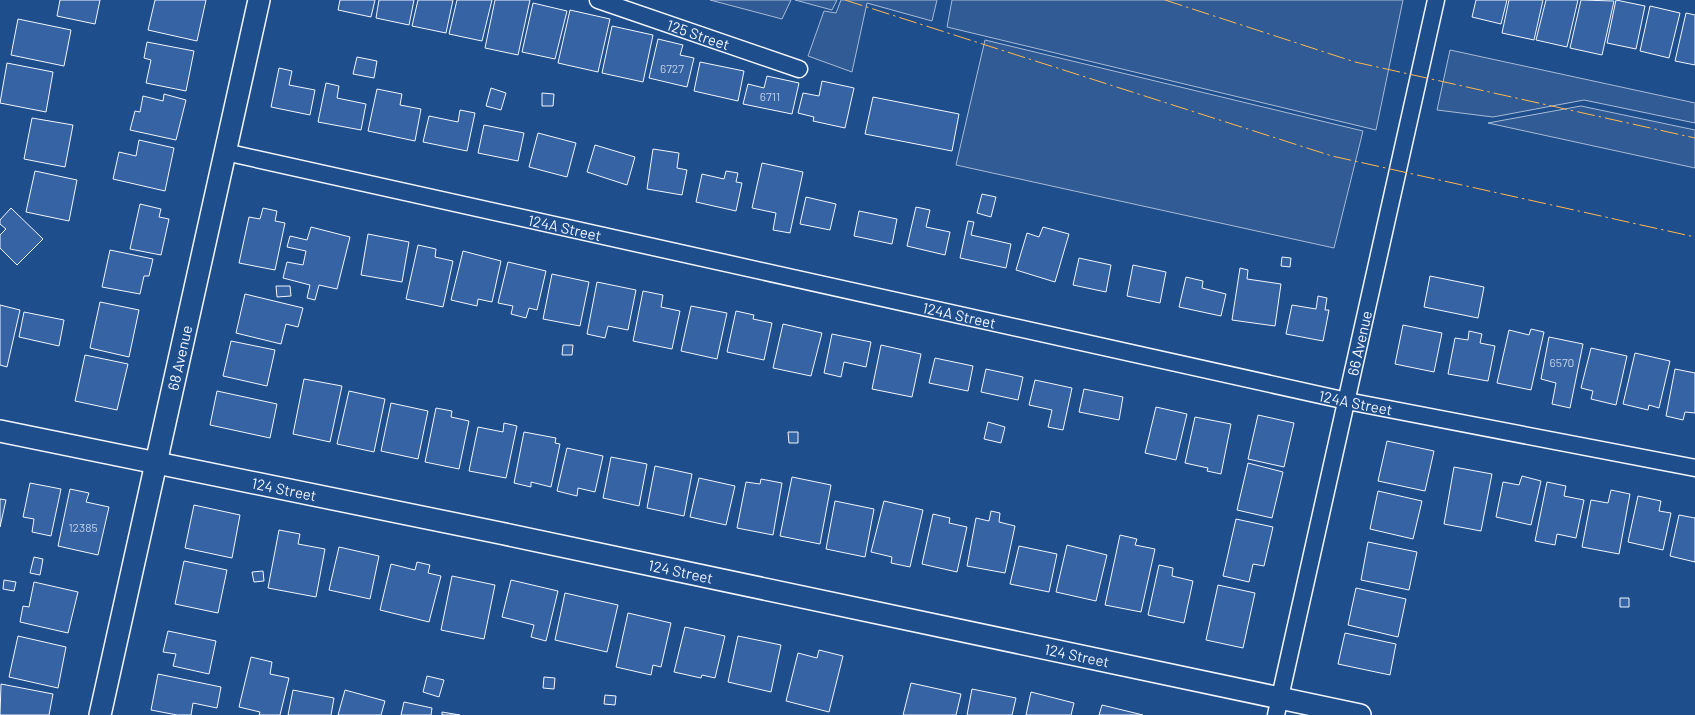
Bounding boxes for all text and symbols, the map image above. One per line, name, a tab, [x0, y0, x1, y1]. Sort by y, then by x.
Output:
street label: 125 Street	[665, 15, 732, 53]
house number: 6727	[660, 61, 684, 75]
house number: 6711	[760, 89, 780, 103]
street label: 124A Street	[526, 211, 603, 244]
street label: 124A Street	[921, 298, 998, 332]
street label: 66 Avenue	[1343, 309, 1375, 377]
street label: 68 Avenue	[163, 323, 195, 392]
house number: 6570	[1550, 355, 1574, 369]
street label: 124A Street	[1317, 386, 1394, 419]
street label: 124 Street	[250, 474, 318, 504]
house number: 12385	[68, 520, 98, 534]
street label: 124 Street	[647, 556, 715, 587]
street label: 124 Street	[1043, 639, 1111, 671]

